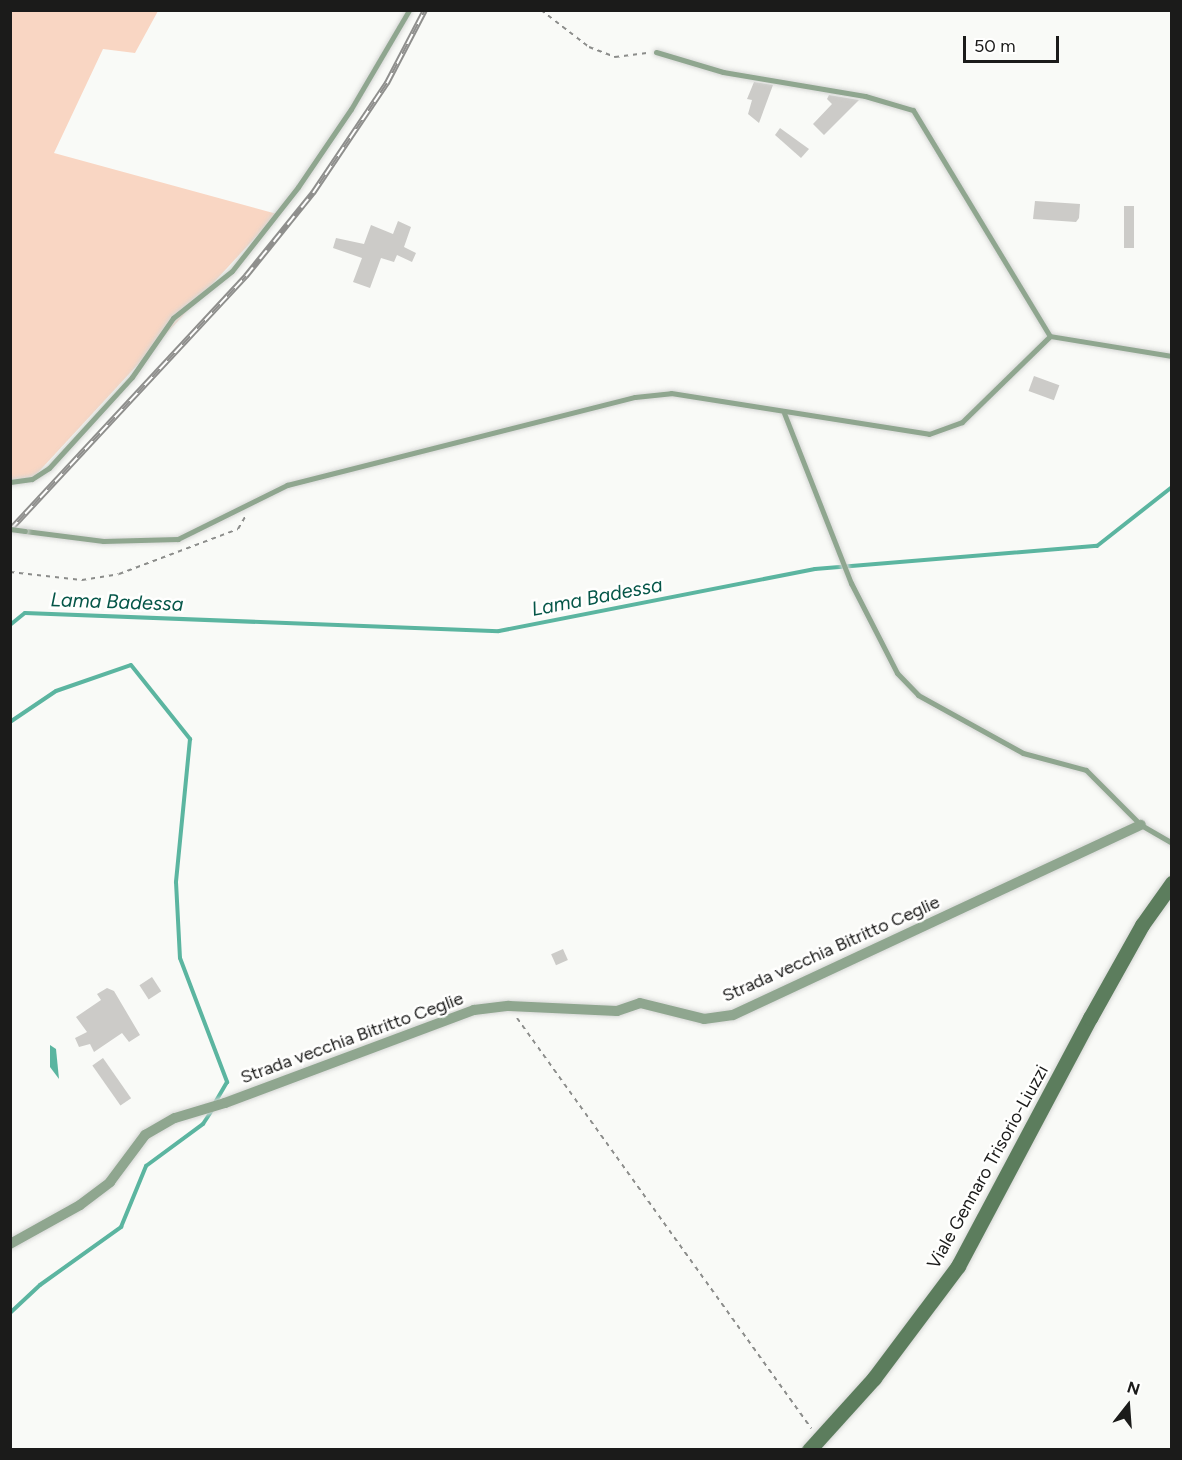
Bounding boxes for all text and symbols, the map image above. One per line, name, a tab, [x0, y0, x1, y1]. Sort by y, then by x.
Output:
scale bar	[966, 24, 1062, 62]
text: 50 m	[974, 35, 1016, 57]
water label: Lama Badessa	[529, 573, 665, 621]
water label: Lama Badessa	[50, 588, 184, 616]
street label: Strada vecchia Bitritto Ceglie	[719, 891, 943, 1007]
street label: Strada vecchia Bitritto Ceglie	[238, 988, 466, 1088]
street label: Viale Gennaro Trisorio-Liuzzi	[923, 1061, 1053, 1273]
north arrow	[1098, 1376, 1158, 1436]
text: N	[1125, 1377, 1142, 1399]

